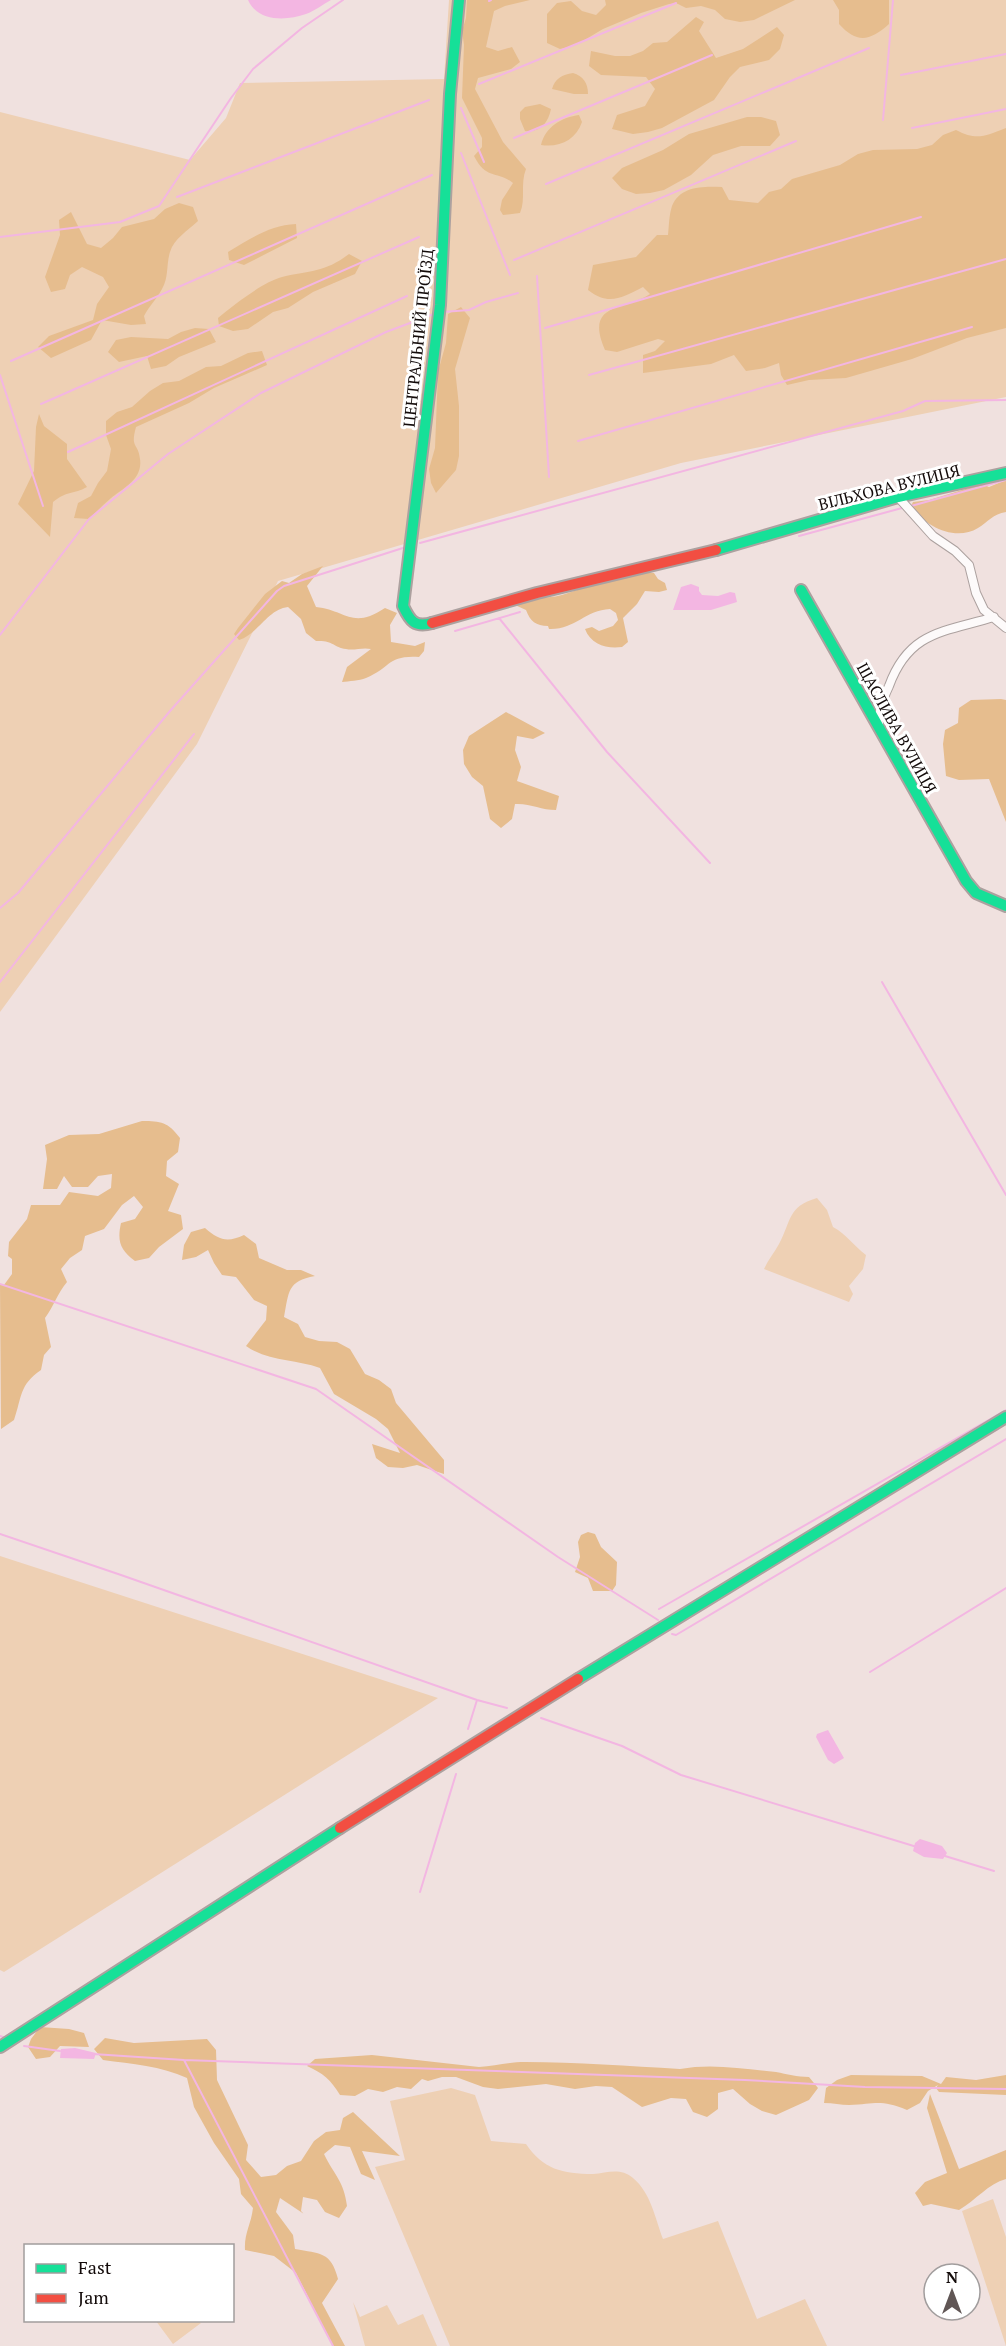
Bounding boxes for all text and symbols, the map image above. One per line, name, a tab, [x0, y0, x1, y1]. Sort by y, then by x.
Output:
street label: ЦЕНТРАЛЬНИЙ ПРОЇЗД	[398, 248, 438, 428]
street label: ВІЛЬХОВА ВУЛИЦЯ	[816, 459, 962, 515]
street label: ЩАСЛИВА ВУЛИЦЯ	[852, 659, 942, 797]
legend	[24, 2244, 234, 2322]
text: Fast	[78, 2255, 112, 2279]
north arrow	[922, 2262, 982, 2322]
text: N	[946, 2266, 958, 2288]
text: Jam	[78, 2285, 109, 2309]

